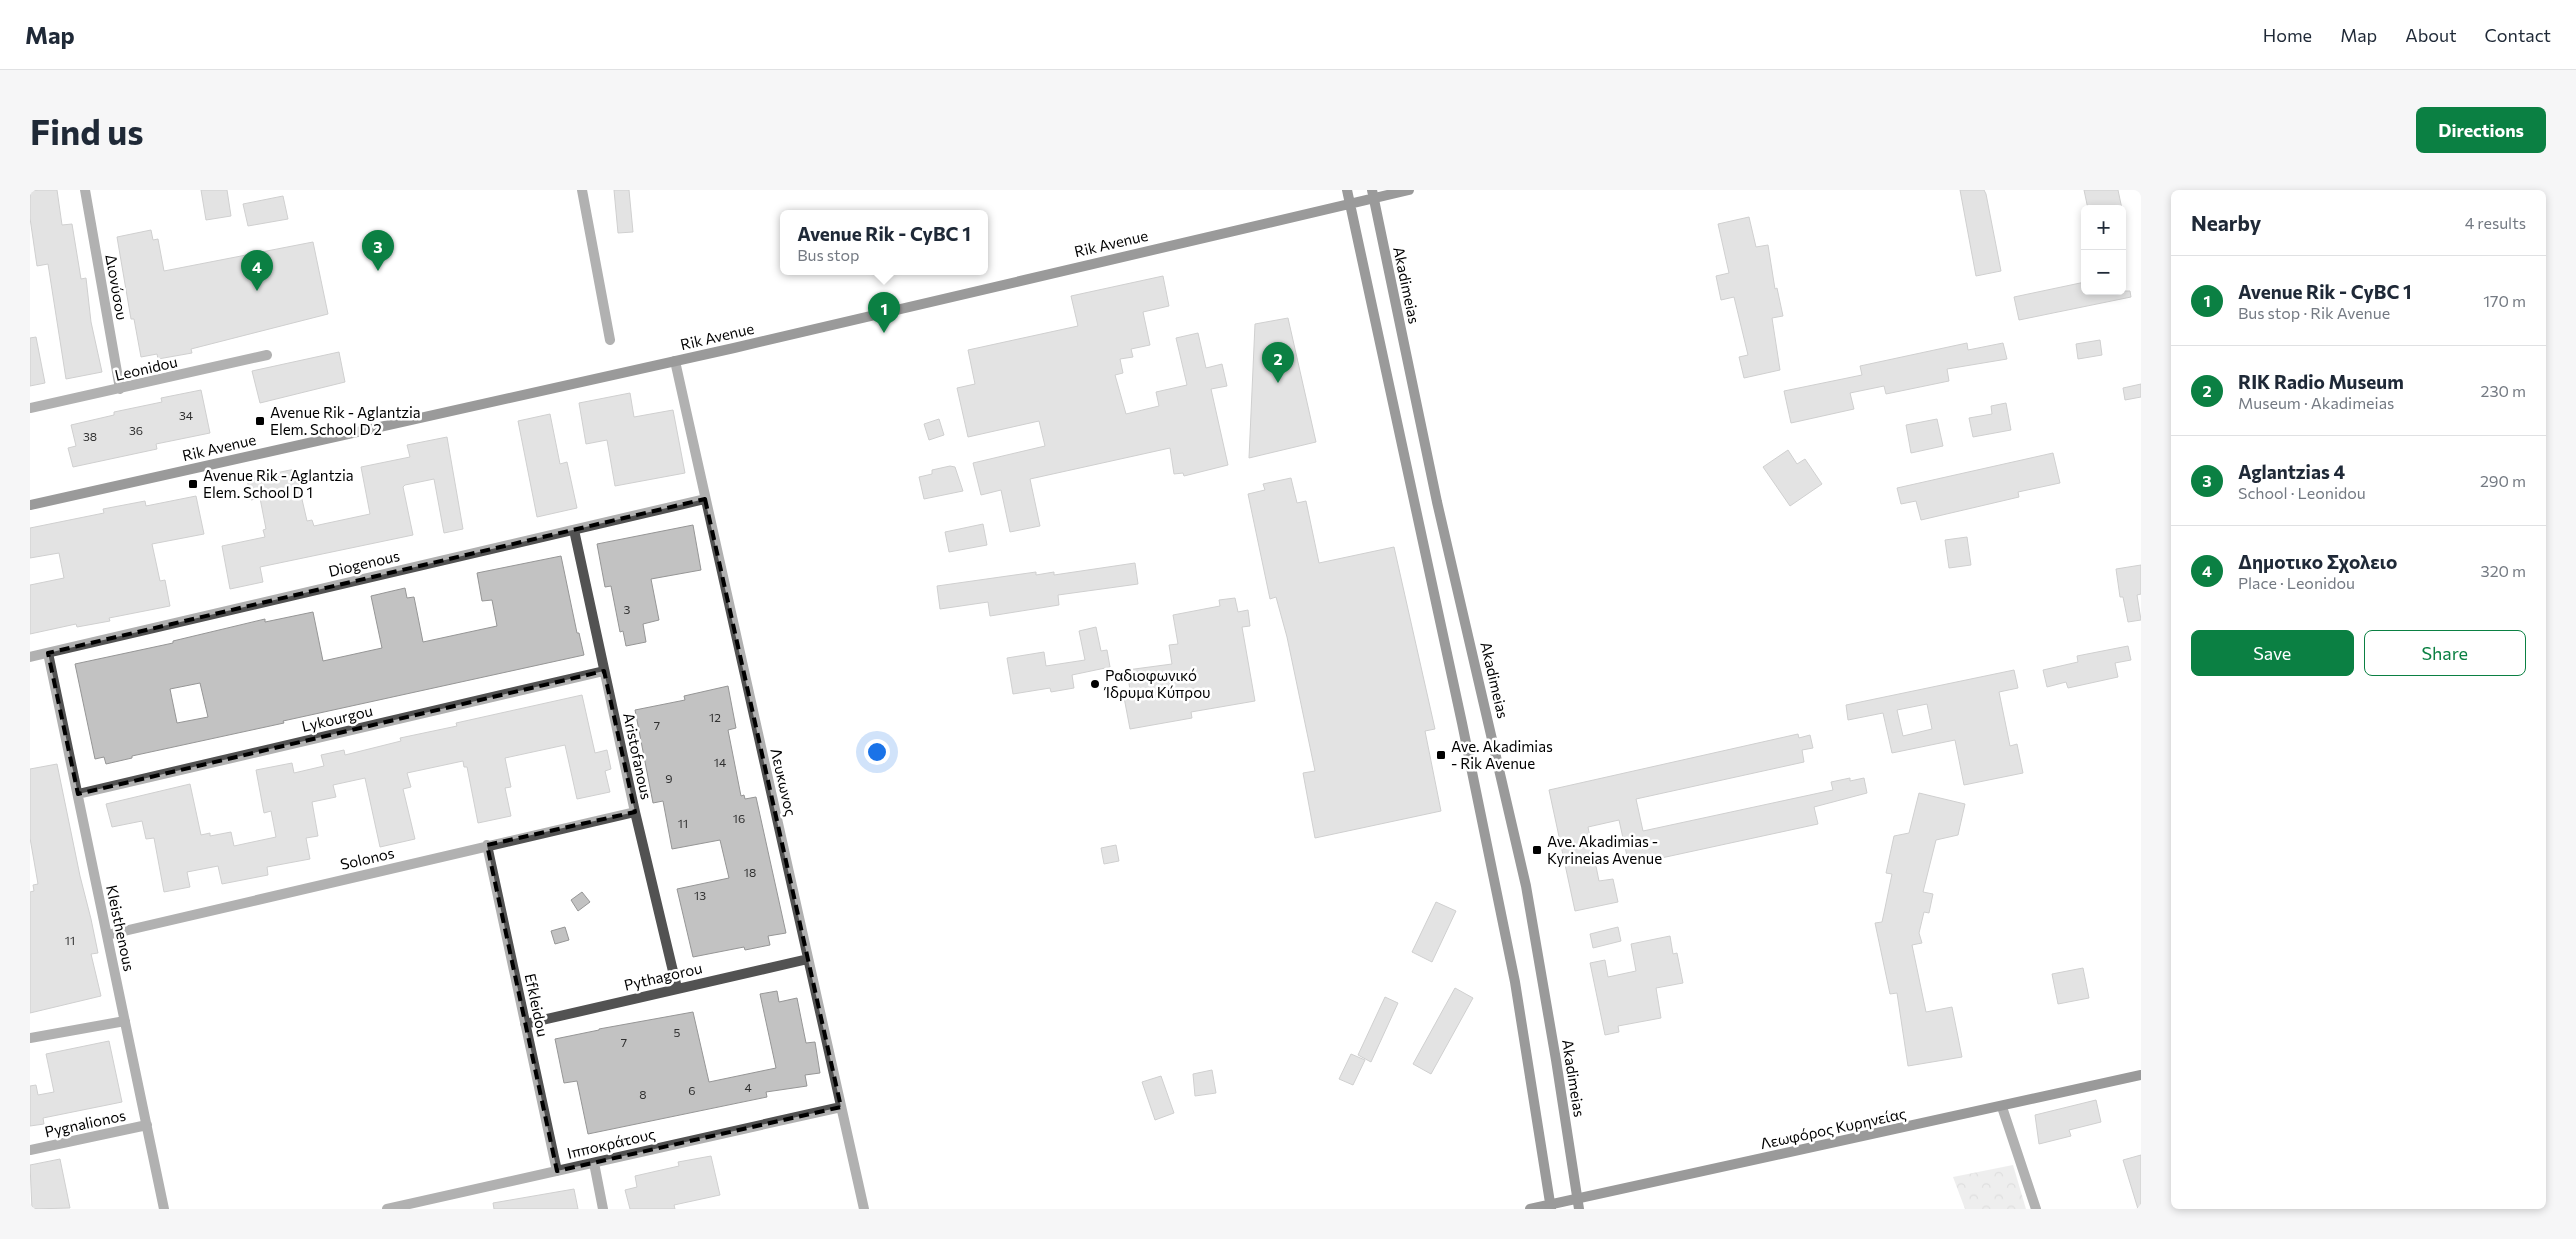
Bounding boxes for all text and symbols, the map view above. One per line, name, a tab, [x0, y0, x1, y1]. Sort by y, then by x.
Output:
text: Map	[25, 20, 75, 49]
text: Home	[2263, 24, 2312, 46]
text: Map	[2340, 24, 2377, 46]
text: About	[2405, 24, 2457, 46]
text: Contact	[2485, 24, 2551, 46]
button: Directions	[2416, 107, 2546, 153]
text: Find us	[30, 109, 144, 152]
map controls	[2081, 205, 2126, 295]
button: +	[2081, 205, 2126, 250]
popup	[780, 210, 988, 275]
text: Nearby	[2191, 210, 2261, 235]
text: 4 results	[2465, 213, 2526, 232]
text: Avenue Rik - CyBC 1	[797, 222, 971, 245]
street label: Rik Avenue	[1072, 226, 1150, 260]
pin: 3	[362, 230, 394, 271]
text: Bus stop	[797, 245, 859, 264]
street label: Akadimeias	[1390, 245, 1424, 325]
pin: 4	[241, 250, 273, 291]
button: −	[2081, 250, 2126, 295]
street label: Διονύσου	[102, 253, 132, 321]
text: Avenue Rik - CyBC 1	[2238, 280, 2412, 303]
text: 1	[2203, 291, 2211, 310]
text: 170 m	[2483, 291, 2526, 310]
pin: 1	[868, 292, 900, 333]
text: Bus stop · Rik Avenue	[2238, 303, 2390, 322]
street label: Rik Avenue	[678, 319, 756, 353]
pin: 2	[1262, 342, 1294, 383]
street label: Leonidou	[113, 352, 179, 384]
text: RIK Radio Museum	[2238, 370, 2404, 393]
text: 2	[2202, 381, 2212, 400]
text: 230 m	[2481, 381, 2526, 400]
text: Museum · Akadimeias	[2238, 393, 2394, 412]
place label: Avenue Rik - Aglantzia Elem. School D 2	[270, 403, 421, 438]
house number: 34	[179, 408, 193, 422]
marker: Avenue Rik - Aglantzia Elem. School D 2	[254, 415, 266, 427]
house number: 36	[129, 423, 143, 437]
house number: 38	[83, 429, 97, 443]
street label: Rik Avenue	[180, 430, 258, 464]
text: Aglantzias 4	[2238, 460, 2345, 483]
place label: Avenue Rik - Aglantzia Elem. School D 1	[203, 466, 354, 501]
text: 3	[2202, 471, 2212, 490]
text: 290 m	[2480, 471, 2526, 490]
marker: Avenue Rik - Aglantzia Elem. School D 1	[187, 478, 199, 490]
text: School · Leonidou	[2238, 483, 2366, 502]
street label: Diogenous	[327, 546, 402, 580]
text: Δημοτικο Σχολειο	[2238, 550, 2397, 573]
text: 4	[2202, 561, 2212, 580]
text: 320 m	[2481, 561, 2526, 580]
text: Place · Leonidou	[2238, 573, 2355, 592]
house number: 3	[624, 602, 631, 616]
button: Save	[2191, 630, 2354, 676]
button: Share	[2364, 630, 2526, 676]
street label: Akadimeias	[1477, 640, 1513, 720]
place label: Ραδιοφωνικό Ίδρυμα Κύπρου	[1103, 666, 1211, 701]
marker: Ραδιοφωνικό Ίδρυμα Κύπρου	[1089, 678, 1101, 690]
street label: Lykourgou	[300, 701, 374, 735]
house number: 12	[709, 710, 721, 724]
street label: Aristofanous	[620, 711, 656, 801]
house number: 7	[654, 718, 660, 732]
place label: Ave. Akadimias - Rik Avenue	[1451, 737, 1553, 772]
your location	[864, 739, 890, 765]
street label: Λευκωνος	[767, 746, 801, 818]
marker: Ave. Akadimias - Rik Avenue	[1435, 749, 1447, 761]
house number: 14	[714, 755, 726, 769]
house number: 9	[665, 771, 673, 785]
house number: 16	[733, 811, 745, 825]
house number: 11	[678, 816, 688, 830]
place label: Ave. Akadimias - Kyrineias Avenue	[1547, 832, 1662, 867]
street label: Solonos	[338, 843, 396, 873]
marker: Ave. Akadimias - Kyrineias Avenue	[1531, 844, 1543, 856]
house number: 18	[744, 865, 756, 879]
street label: Kleisthenous	[103, 883, 139, 973]
house number: 13	[694, 888, 706, 902]
house number: 11	[65, 933, 75, 947]
street label: Pythagorou	[622, 958, 704, 994]
street label: Efkleidou	[522, 972, 552, 1038]
house number: 5	[674, 1025, 681, 1039]
house number: 7	[621, 1035, 627, 1049]
street label: Akadimeias	[1559, 1038, 1589, 1118]
house number: 4	[744, 1080, 752, 1094]
house number: 6	[688, 1083, 696, 1097]
house number: 8	[639, 1087, 647, 1101]
street label: Λεωφόρος Κυρηνείας	[1758, 1104, 1908, 1152]
street label: Pygnalionos	[43, 1106, 127, 1140]
street label: Ιπποκράτους	[565, 1124, 657, 1162]

